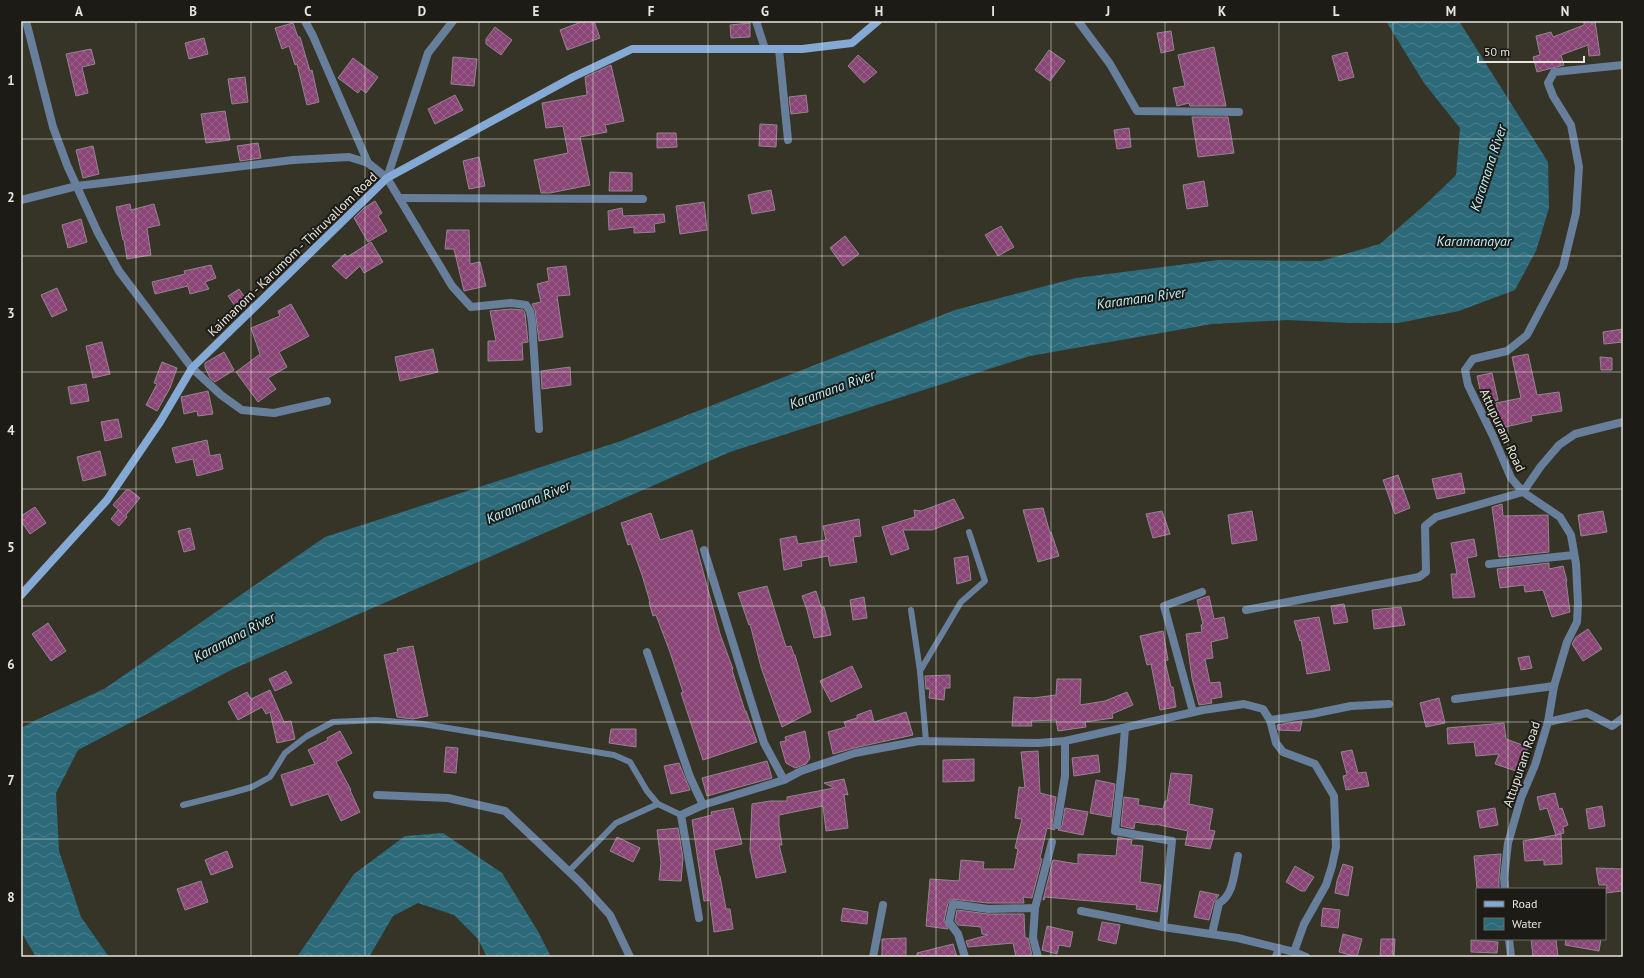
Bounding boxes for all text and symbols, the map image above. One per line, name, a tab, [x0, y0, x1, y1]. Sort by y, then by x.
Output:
text: A	[75, 3, 83, 20]
text: B	[189, 3, 197, 20]
text: C	[304, 3, 312, 20]
text: D	[418, 3, 426, 20]
text: E	[533, 3, 540, 20]
text: F	[648, 3, 655, 20]
text: G	[761, 3, 769, 20]
text: H	[875, 3, 883, 20]
text: I	[991, 3, 995, 20]
text: J	[1105, 3, 1110, 20]
text: K	[1218, 3, 1226, 20]
text: L	[1333, 3, 1340, 20]
text: M	[1446, 3, 1456, 20]
text: N	[1561, 3, 1569, 20]
scale bar	[1478, 38, 1584, 64]
text: 50 m	[1484, 44, 1510, 59]
text: 1	[7, 72, 15, 89]
water label: Karamana River	[1466, 121, 1511, 213]
street label: Kaimanom - Karumom - Thiruvallom Road	[204, 169, 381, 340]
text: 2	[7, 189, 15, 206]
water label: Karamanayar	[1437, 232, 1513, 250]
water label: Karamana River	[1095, 283, 1188, 313]
text: 3	[7, 305, 15, 322]
water label: Karamana River	[787, 365, 879, 413]
street label: Attupuram Road	[1476, 386, 1529, 474]
text: 4	[7, 422, 15, 439]
water label: Karamana River	[483, 476, 574, 528]
text: 5	[7, 539, 15, 556]
water label: Karamana River	[190, 607, 279, 666]
text: 6	[7, 656, 15, 673]
street label: Attupuram Road	[1499, 719, 1544, 809]
text: 7	[7, 772, 15, 789]
legend	[1476, 888, 1606, 940]
text: 8	[7, 889, 15, 906]
text: Road	[1512, 896, 1537, 911]
text: Water	[1512, 916, 1542, 931]

